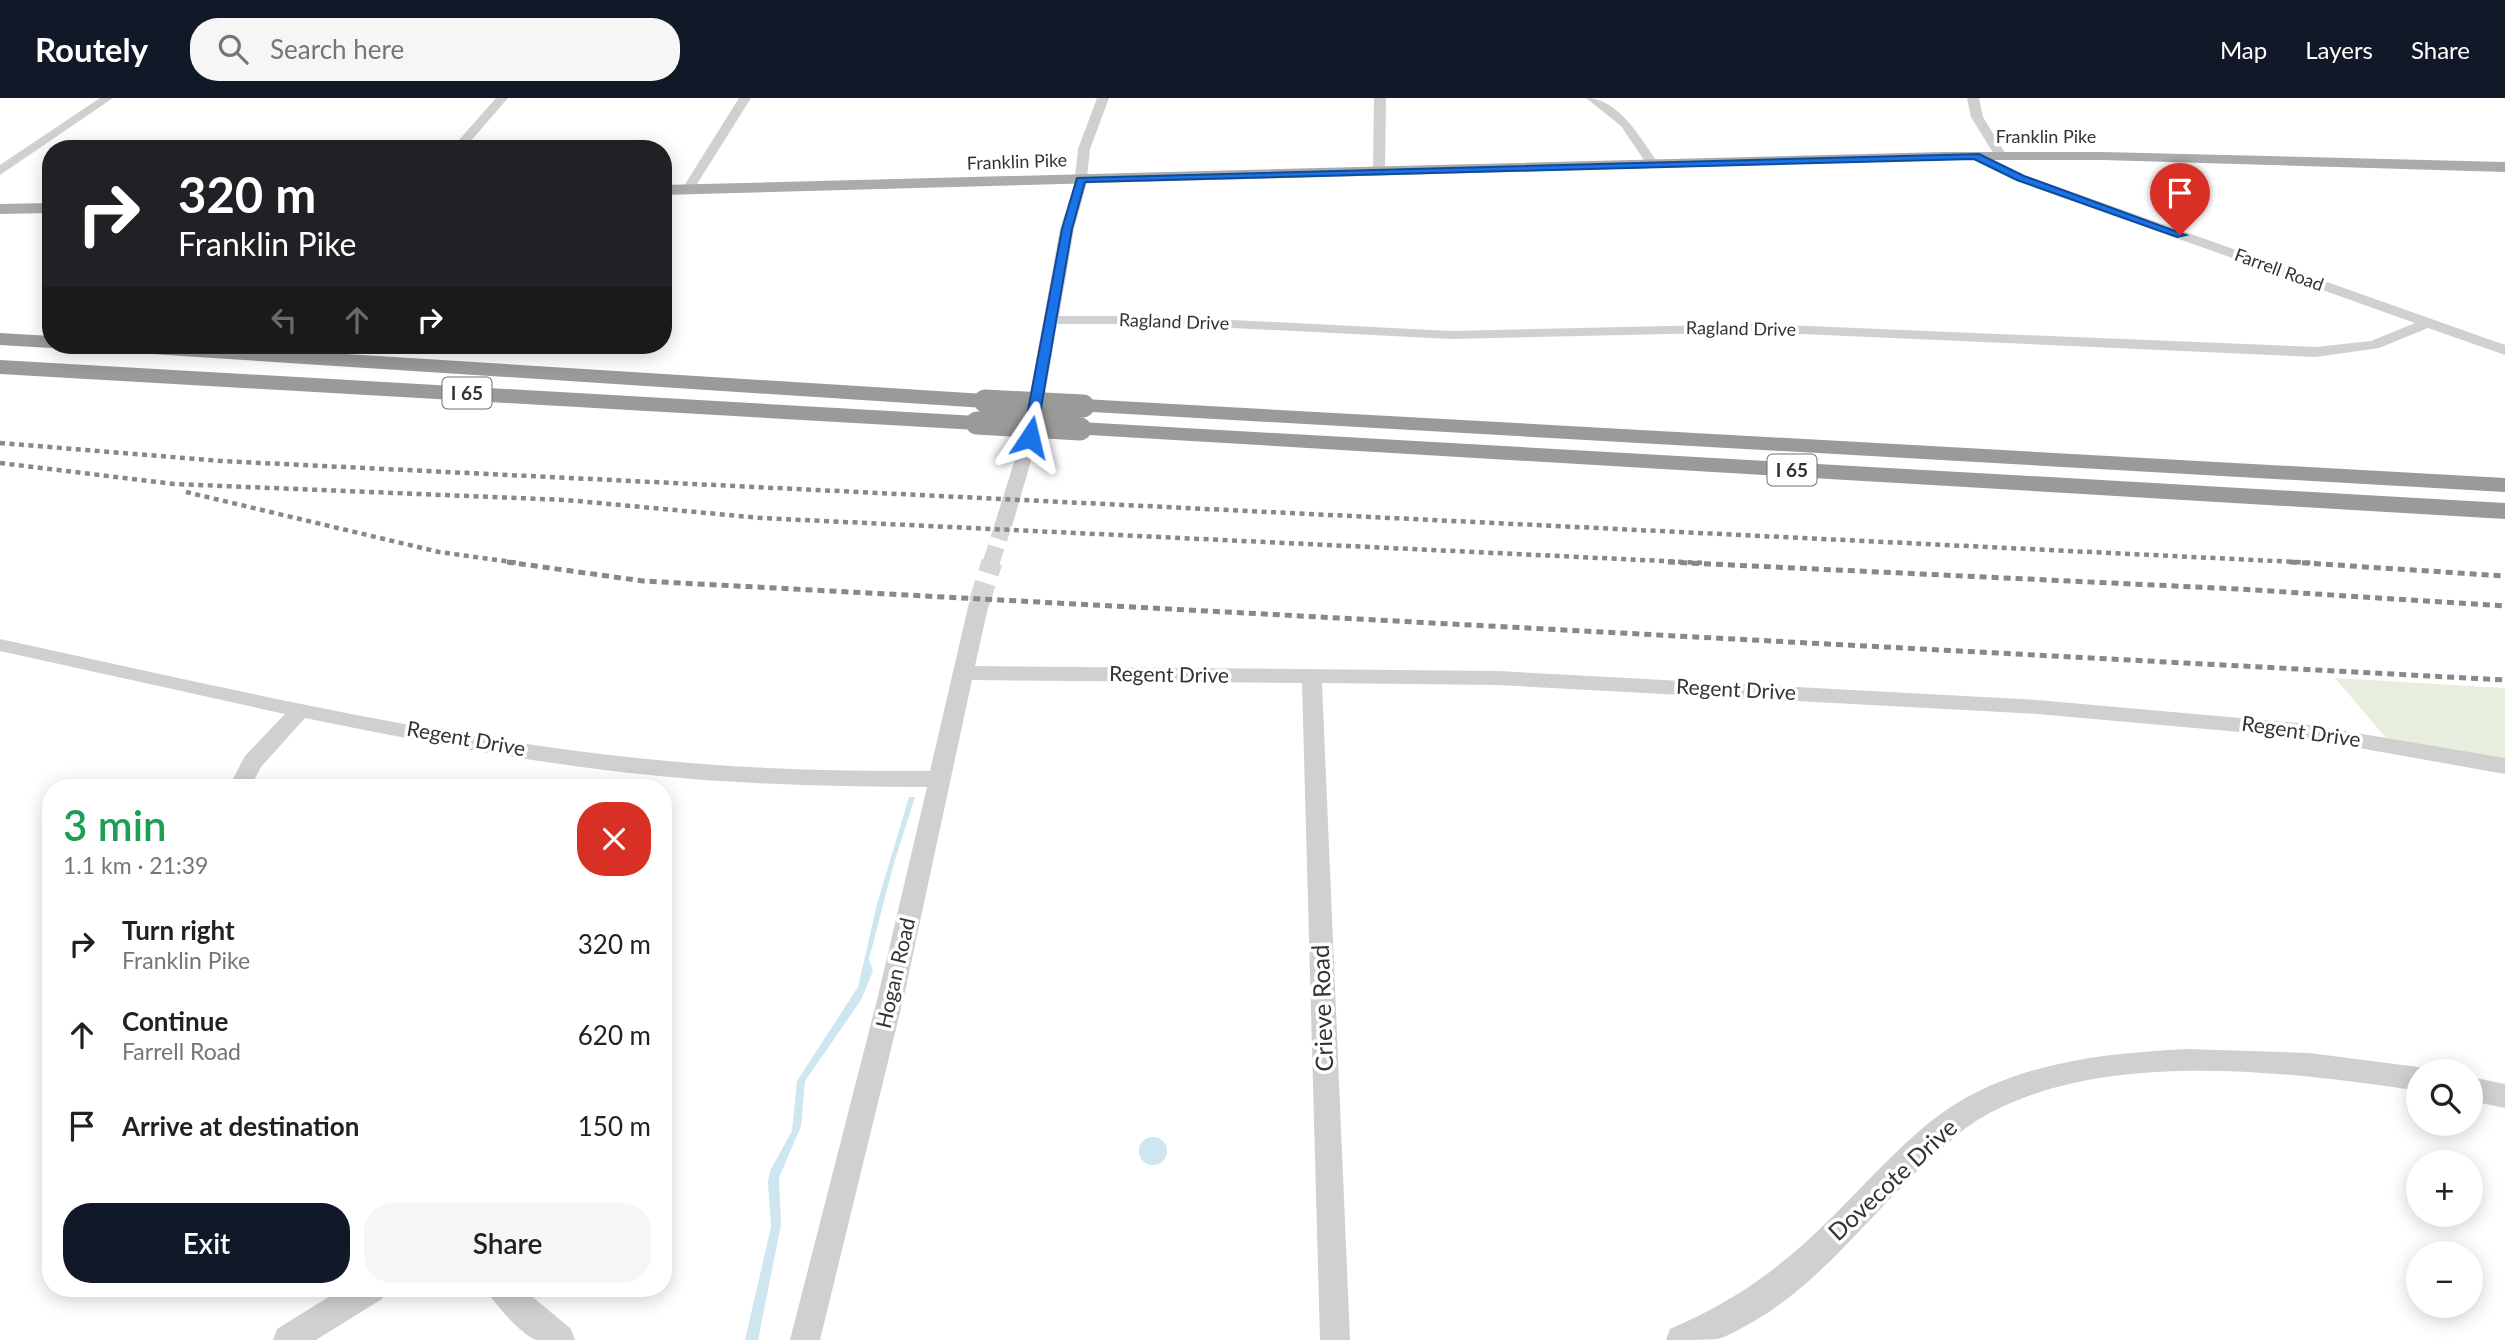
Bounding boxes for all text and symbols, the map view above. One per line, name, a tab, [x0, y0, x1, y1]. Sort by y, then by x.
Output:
search box	[190, 18, 680, 81]
text: Routely	[35, 29, 148, 69]
icon: search	[214, 30, 252, 68]
text: Search here	[270, 33, 404, 65]
text: Map	[2220, 35, 2267, 64]
text: Layers	[2305, 35, 2373, 64]
text: Share	[2411, 35, 2470, 64]
street label: Franklin Pike	[1996, 125, 2096, 147]
street label: Franklin Pike	[966, 148, 1068, 174]
pin	[2150, 163, 2210, 235]
text: 320 m	[178, 165, 316, 223]
icon: right	[63, 168, 154, 259]
icon: arrive	[2161, 174, 2199, 212]
text: Franklin Pike	[178, 224, 356, 263]
street label: Farrell Road	[2232, 243, 2327, 295]
icon: left	[265, 301, 303, 339]
icon: ahead	[338, 301, 376, 339]
icon: right	[411, 301, 449, 339]
street label: Ragland Drive	[1119, 308, 1230, 334]
street label: Ragland Drive	[1686, 316, 1796, 340]
road number: I 65	[442, 378, 491, 408]
position arrow	[993, 400, 1067, 474]
road number: I 65	[1768, 454, 1816, 486]
street label: Regent Drive	[1109, 660, 1229, 687]
street label: Regent Drive	[1676, 673, 1797, 704]
street label: Regent Drive	[2240, 710, 2362, 751]
street label: Regent Drive	[405, 715, 527, 760]
text: 3 min	[63, 800, 167, 850]
button: close	[577, 802, 651, 876]
text: 1.1 km · 21:39	[63, 851, 208, 879]
text: Turn right	[122, 914, 235, 946]
street label: Hogan Road	[870, 915, 919, 1030]
icon: right	[63, 925, 101, 963]
text: 320 m	[578, 928, 651, 960]
street label: Crieve Road	[1305, 944, 1338, 1072]
text: Franklin Pike	[122, 946, 250, 974]
text: Continue	[122, 1005, 228, 1037]
icon: ahead	[63, 1016, 101, 1054]
text: 620 m	[578, 1019, 651, 1051]
text: Farrell Road	[122, 1037, 241, 1065]
map controls	[2406, 1059, 2483, 1318]
button: search	[2406, 1059, 2483, 1136]
icon: arrive	[63, 1107, 101, 1145]
text: Arrive at destination	[122, 1110, 359, 1142]
text: 150 m	[578, 1110, 651, 1142]
street label: Dovecote Drive	[1822, 1112, 1962, 1246]
button: +	[2406, 1150, 2483, 1227]
button: Exit	[63, 1203, 350, 1283]
button: Share	[364, 1203, 651, 1283]
button: −	[2406, 1241, 2483, 1318]

